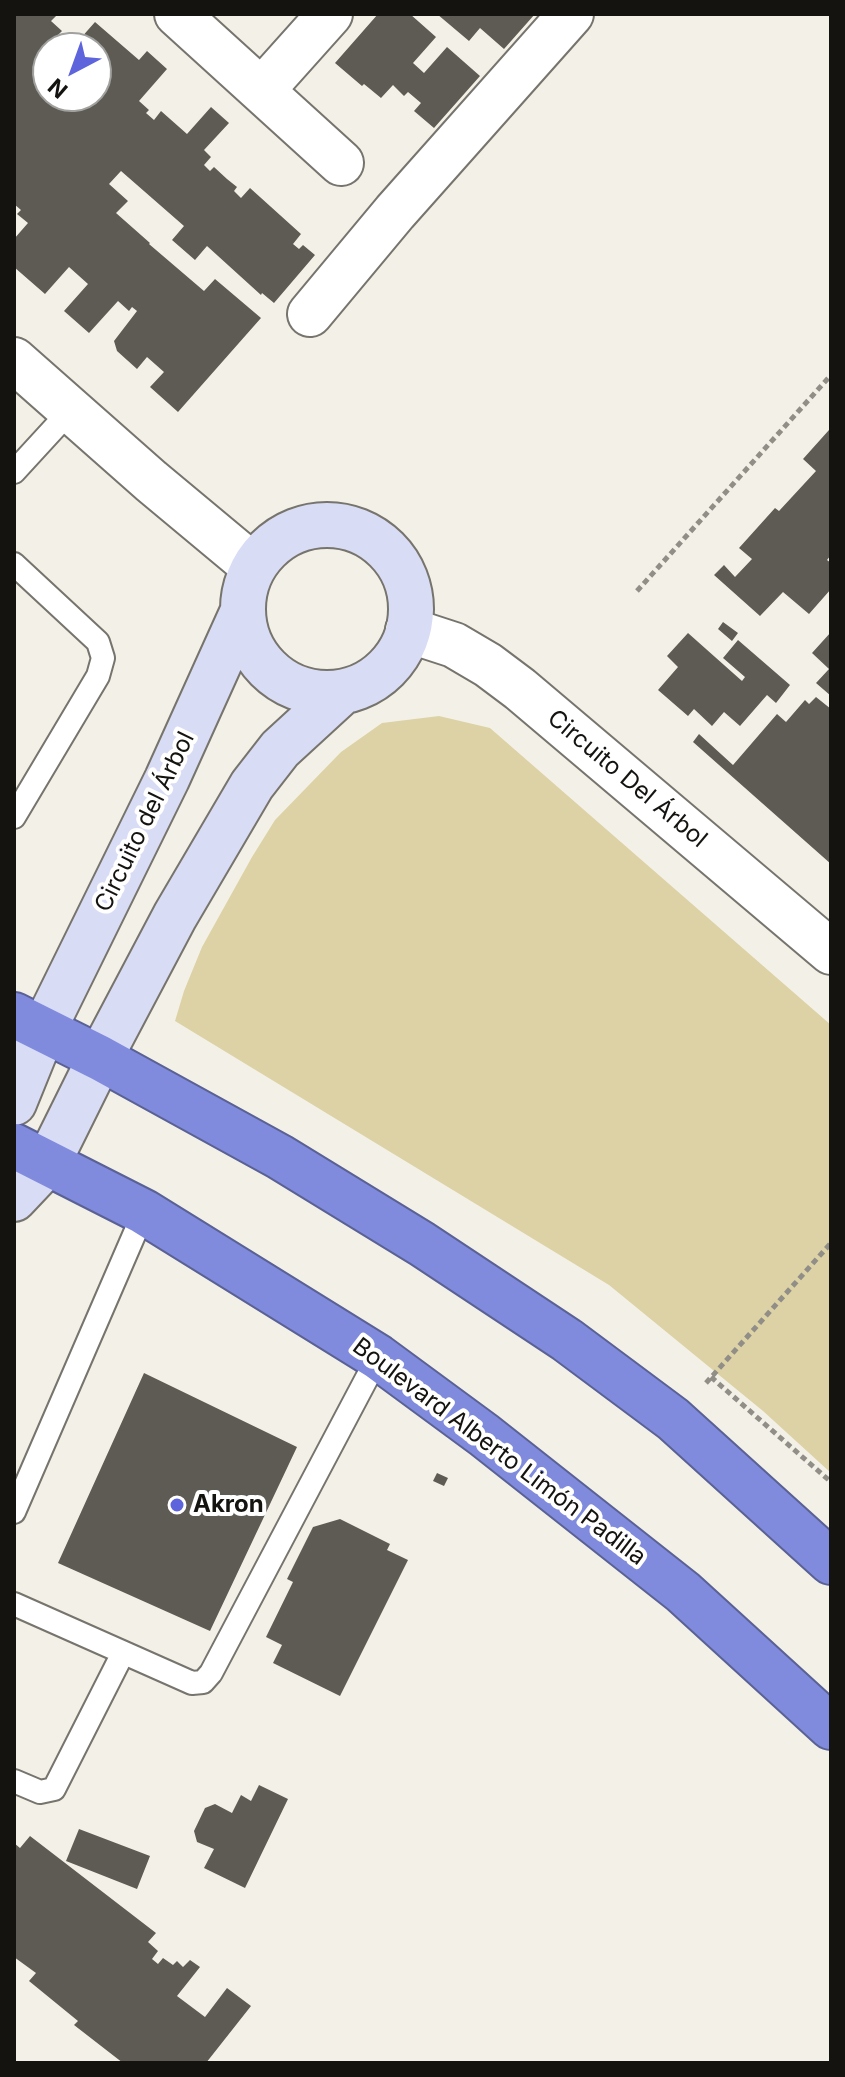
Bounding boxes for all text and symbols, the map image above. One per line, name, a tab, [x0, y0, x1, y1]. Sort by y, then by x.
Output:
north arrow	[32, 32, 112, 112]
text: N	[43, 73, 72, 104]
street label: Circuito Del Árbol	[541, 704, 713, 854]
street label: Circuito del Árbol	[89, 727, 201, 917]
street label: Boulevard Alberto Limón Padilla	[347, 1332, 651, 1572]
place label: Akron	[193, 1491, 264, 1519]
marker: Akron	[168, 1496, 186, 1514]

